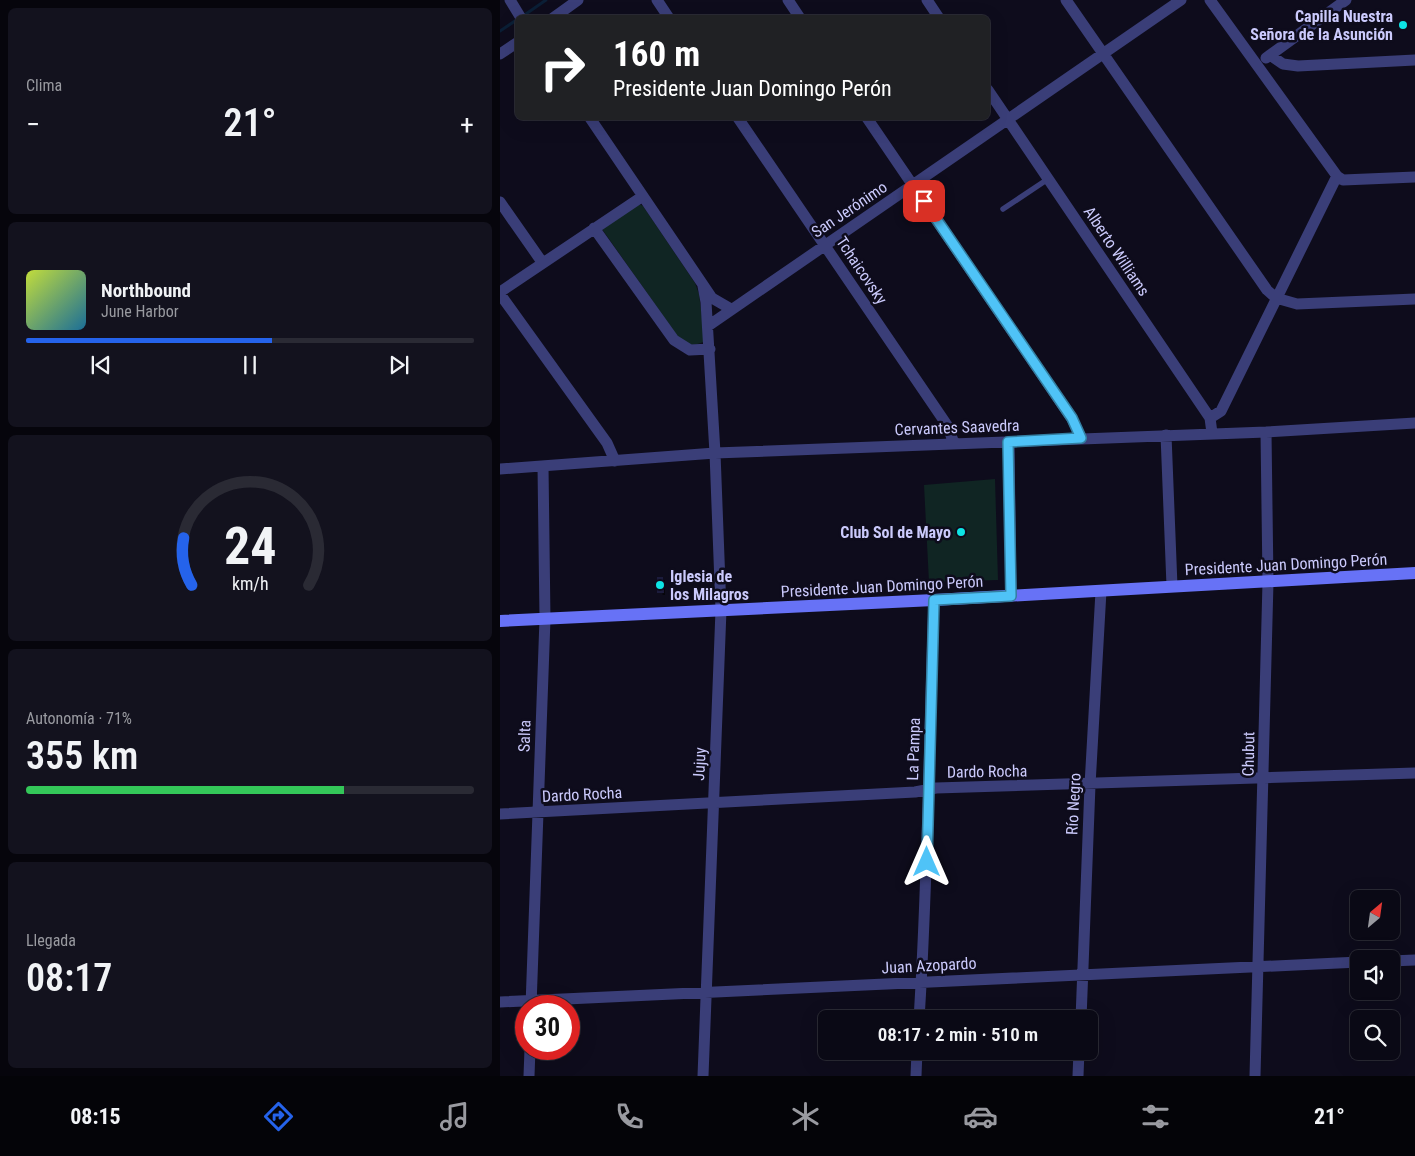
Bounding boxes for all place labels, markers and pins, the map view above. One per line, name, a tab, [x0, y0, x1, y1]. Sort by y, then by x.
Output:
place label: Capilla Nuestra Señora de la Asunción	[1250, 7, 1393, 44]
marker: Capilla Nuestra Señora de la Asunción	[1397, 19, 1409, 31]
pin	[903, 180, 945, 222]
place label: Club Sol de Mayo	[840, 523, 951, 542]
marker: Club Sol de Mayo	[955, 526, 967, 538]
place label: Iglesia de los Milagros	[670, 567, 749, 604]
marker: Iglesia de los Milagros	[654, 579, 666, 591]

